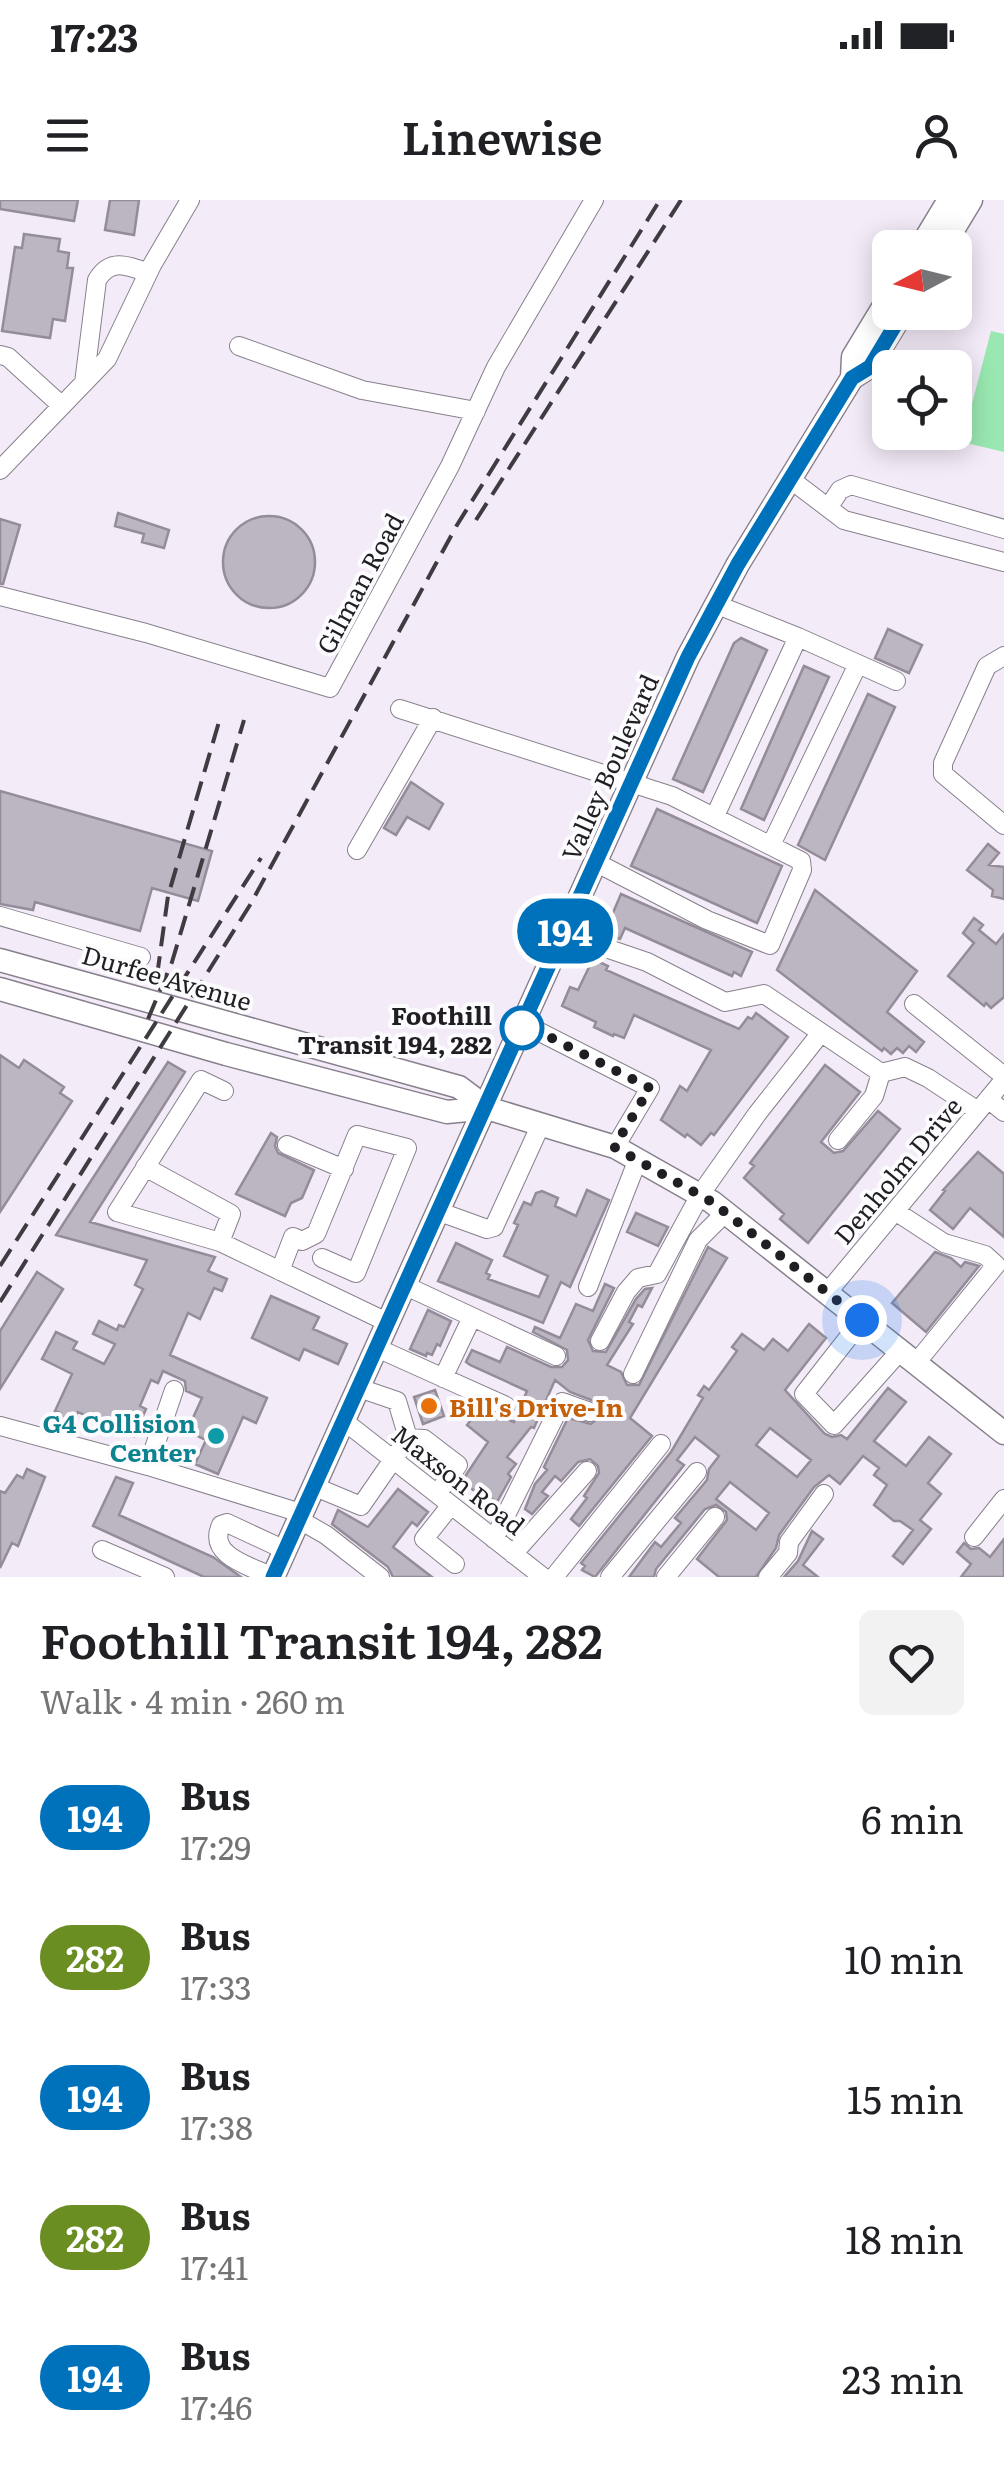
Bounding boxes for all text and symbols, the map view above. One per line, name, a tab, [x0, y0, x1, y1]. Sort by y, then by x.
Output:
text: 17:23	[50, 7, 139, 64]
text: Linewise	[401, 102, 603, 169]
icon: menu	[40, 108, 95, 163]
icon: person	[909, 108, 964, 163]
north arrow	[872, 230, 972, 330]
map controls	[872, 230, 972, 450]
button: locate	[872, 350, 972, 450]
street label: Gilman Road	[306, 506, 412, 660]
street label: Valley Boulevard	[551, 668, 667, 866]
line badge: 194	[508, 898, 622, 964]
text: 194	[537, 905, 593, 957]
street label: Durfee Avenue	[78, 935, 256, 1019]
place label: Foothill Transit 194, 282	[298, 996, 492, 1062]
marker: Foothill Transit 194, 282	[501, 1007, 543, 1049]
street label: Denholm Drive	[824, 1088, 970, 1252]
your location	[837, 1295, 887, 1345]
place label: Bill's Drive-In	[449, 1388, 623, 1425]
marker: Bill's Drive-In	[418, 1395, 440, 1417]
place label: G4 Collision Center	[42, 1404, 196, 1470]
street label: Maxson Road	[385, 1415, 533, 1543]
marker: G4 Collision Center	[205, 1425, 227, 1447]
text: Foothill Transit 194, 282	[40, 1603, 603, 1674]
button: heart	[859, 1610, 964, 1715]
text: Walk · 4 min · 260 m	[40, 1676, 345, 1724]
text: Bus	[180, 1765, 251, 1822]
text: 6 min	[861, 1789, 964, 1846]
text: 194	[67, 1791, 123, 1843]
text: 17:29	[180, 1822, 251, 1870]
text: Bus	[180, 1905, 251, 1962]
text: 10 min	[844, 1929, 964, 1986]
text: 282	[66, 1931, 124, 1983]
text: 17:33	[180, 1962, 252, 2010]
text: Bus	[180, 2045, 251, 2102]
text: 15 min	[847, 2069, 964, 2126]
text: 194	[67, 2071, 123, 2123]
text: 17:38	[180, 2102, 253, 2150]
text: Bus	[180, 2185, 251, 2242]
text: 18 min	[845, 2209, 964, 2266]
text: 282	[66, 2211, 124, 2263]
text: 17:41	[180, 2242, 248, 2290]
text: Bus	[180, 2325, 251, 2382]
text: 23 min	[842, 2349, 964, 2406]
text: 194	[67, 2351, 123, 2403]
text: 17:46	[180, 2382, 252, 2430]

